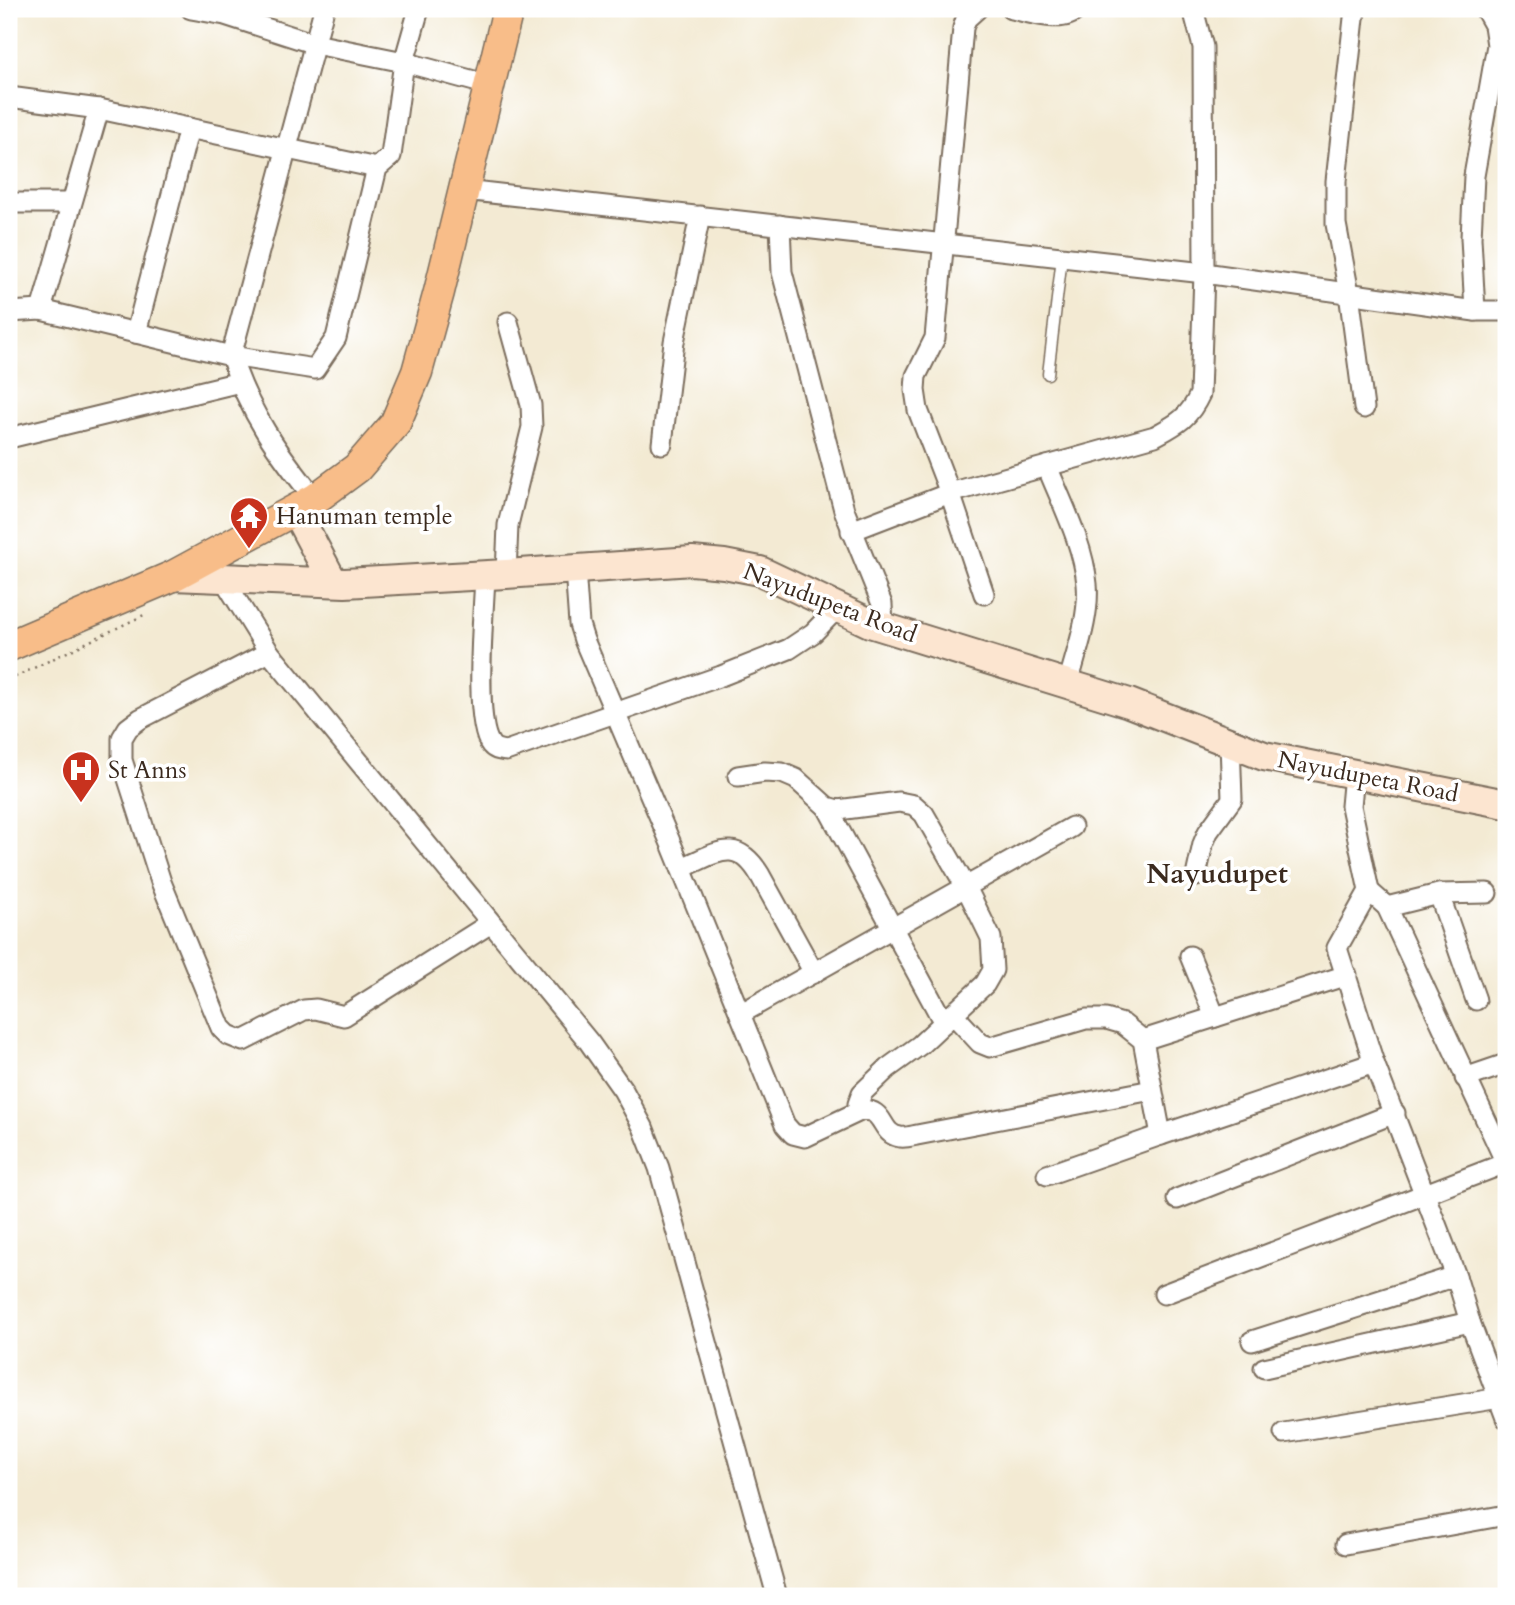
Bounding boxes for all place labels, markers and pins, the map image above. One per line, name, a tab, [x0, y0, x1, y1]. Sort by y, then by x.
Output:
temple icon: Hanuman temple	[228, 495, 270, 550]
place label: Hanuman temple	[276, 500, 453, 533]
hospital icon: St Anns	[60, 749, 102, 804]
place label: St Anns	[108, 754, 186, 787]

